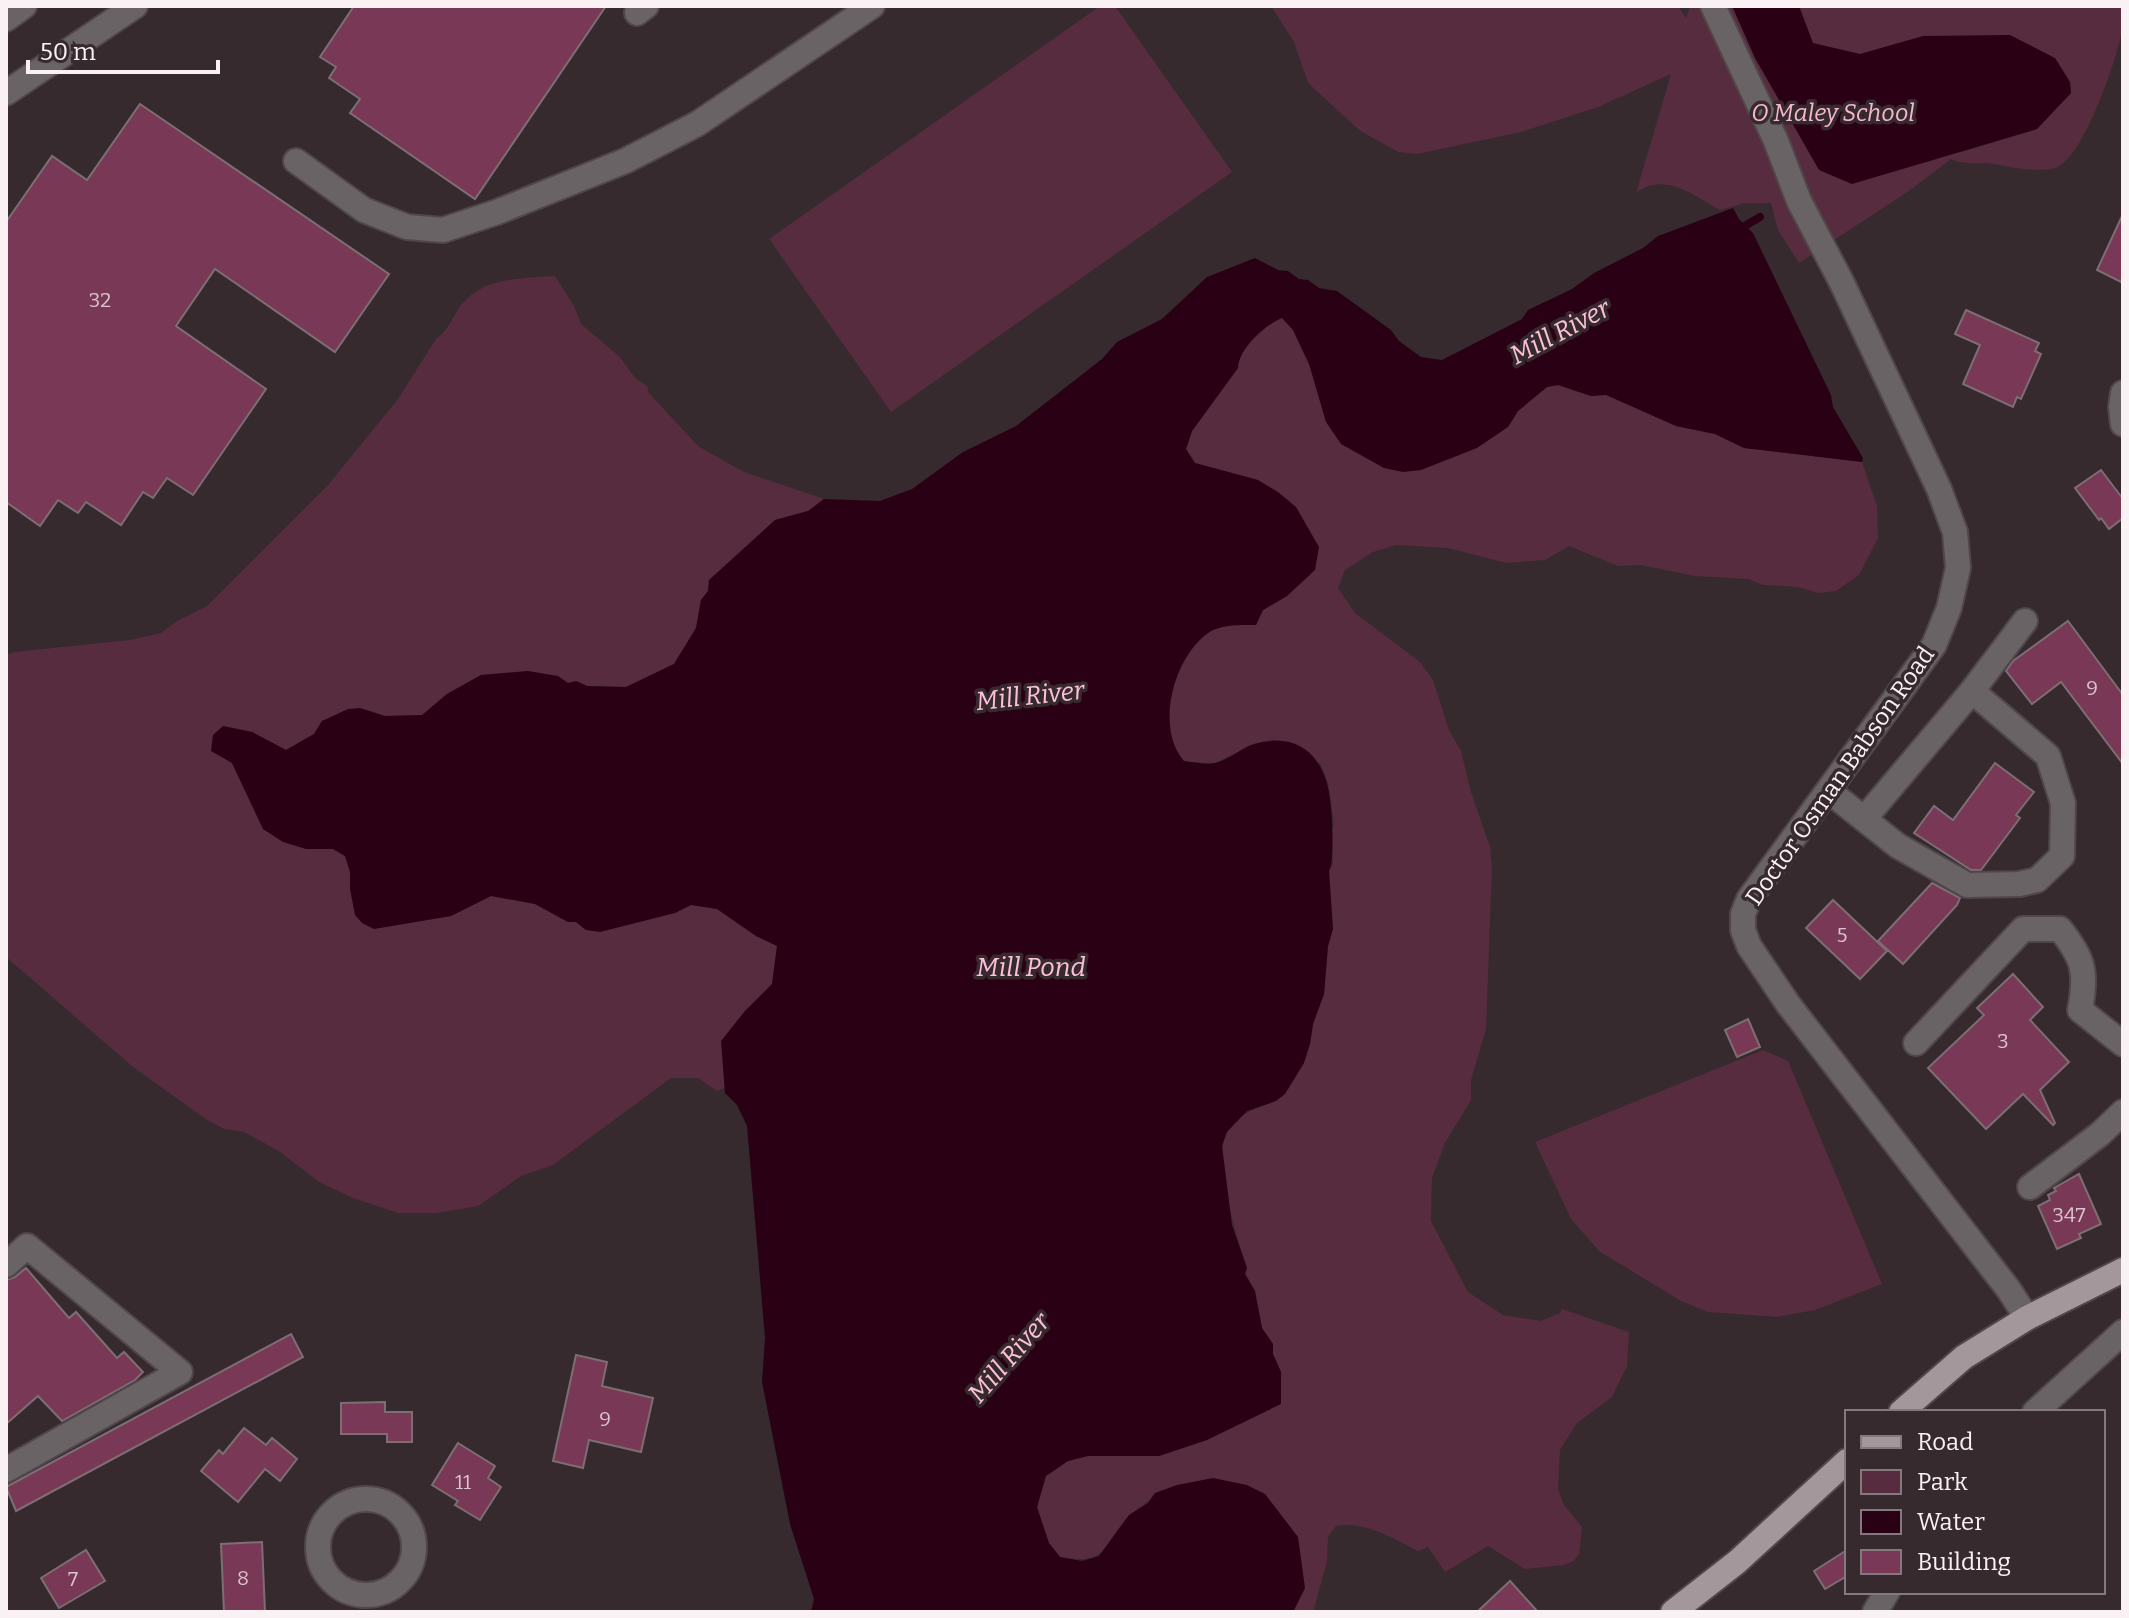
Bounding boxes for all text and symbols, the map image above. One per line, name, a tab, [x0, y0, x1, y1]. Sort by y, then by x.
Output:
scale bar	[28, 24, 218, 74]
text: 50 m	[40, 38, 96, 66]
park label: O Maley School	[1751, 99, 1915, 127]
house number: 32	[89, 288, 111, 312]
water label: Mill River	[1505, 292, 1617, 371]
street label: Doctor Osman Babson Road	[1740, 641, 1940, 911]
water label: Mill River	[974, 675, 1087, 717]
house number: 9	[2086, 676, 2098, 700]
house number: 5	[1837, 923, 1847, 947]
water label: Mill Pond	[976, 952, 1086, 983]
house number: 3	[1997, 1029, 2009, 1053]
house number: 347	[2053, 1203, 2085, 1227]
water label: Mill River	[962, 1306, 1057, 1409]
house number: 9	[599, 1407, 611, 1431]
legend	[1845, 1410, 2105, 1594]
text: Road	[1917, 1428, 1973, 1456]
text: Park	[1917, 1468, 1968, 1496]
house number: 11	[455, 1470, 471, 1494]
text: Water	[1917, 1508, 1985, 1536]
text: Building	[1917, 1548, 2011, 1576]
house number: 8	[237, 1566, 249, 1590]
house number: 7	[68, 1567, 78, 1591]

